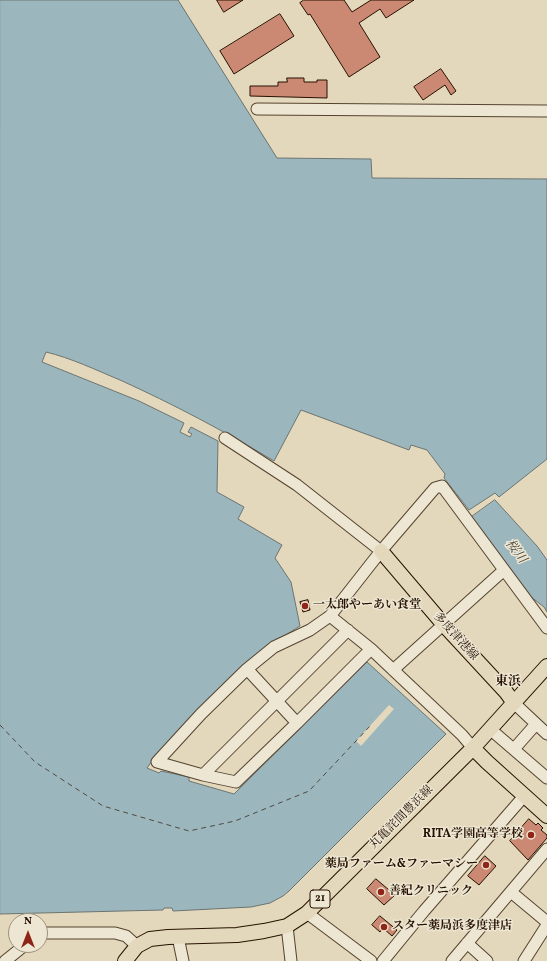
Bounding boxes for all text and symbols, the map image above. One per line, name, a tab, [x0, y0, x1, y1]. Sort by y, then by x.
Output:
water label: 桜川	[501, 537, 529, 567]
place label: 一太郎やーあい食堂	[313, 599, 421, 613]
marker: 一太郎やーあい食堂	[300, 601, 310, 611]
street label: 多度津港線	[430, 610, 480, 664]
district label: 東浜	[495, 675, 521, 691]
street label: 丸亀詫間豊浜線	[367, 783, 437, 853]
place label: RITA学園高等学校	[423, 828, 523, 842]
marker: RITA学園高等学校	[526, 830, 536, 840]
place label: 薬局ファーム&ファーマシー	[325, 858, 478, 872]
marker: 薬局ファーム&ファーマシー	[481, 860, 491, 870]
place label: 善紀クリニック	[389, 885, 473, 899]
marker: 善紀クリニック	[376, 887, 386, 897]
road number: 21	[310, 890, 330, 908]
north arrow	[8, 913, 48, 953]
text: N	[24, 914, 32, 929]
place label: スター薬局浜多度津店	[392, 920, 512, 934]
marker: スター薬局浜多度津店	[379, 922, 389, 932]

